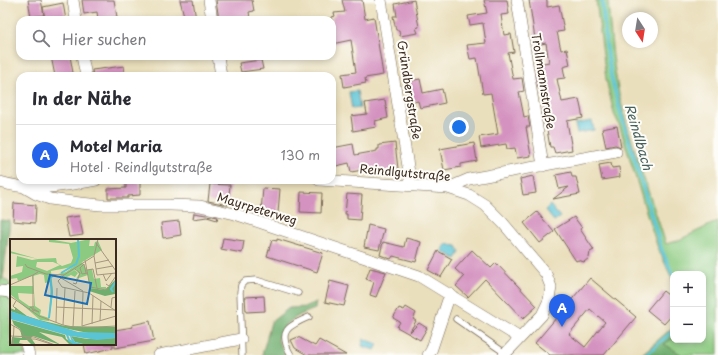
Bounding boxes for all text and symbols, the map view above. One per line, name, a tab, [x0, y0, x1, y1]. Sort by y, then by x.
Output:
north arrow	[622, 12, 658, 48]
search box	[16, 16, 336, 60]
icon: search	[30, 27, 52, 49]
text: Hier suchen	[62, 27, 147, 50]
street label: Trollmannstraße	[528, 32, 560, 130]
street label: Gründbergstraße	[393, 39, 427, 141]
text: In der Nähe	[32, 85, 131, 111]
water label: Reindlbach	[621, 102, 658, 172]
your location	[449, 117, 469, 137]
text: Motel Maria	[70, 134, 163, 157]
text: A	[40, 145, 50, 164]
text: 130 m	[281, 145, 320, 164]
text: Hotel · Reindlgutstraße	[70, 157, 212, 176]
street label: Reindlgutstraße	[359, 159, 451, 185]
street label: Mayrpeterweg	[215, 187, 299, 229]
inset map	[10, 239, 116, 345]
map controls	[670, 271, 706, 343]
button: +	[670, 271, 706, 307]
pin: A	[549, 294, 575, 327]
button: −	[670, 307, 706, 343]

